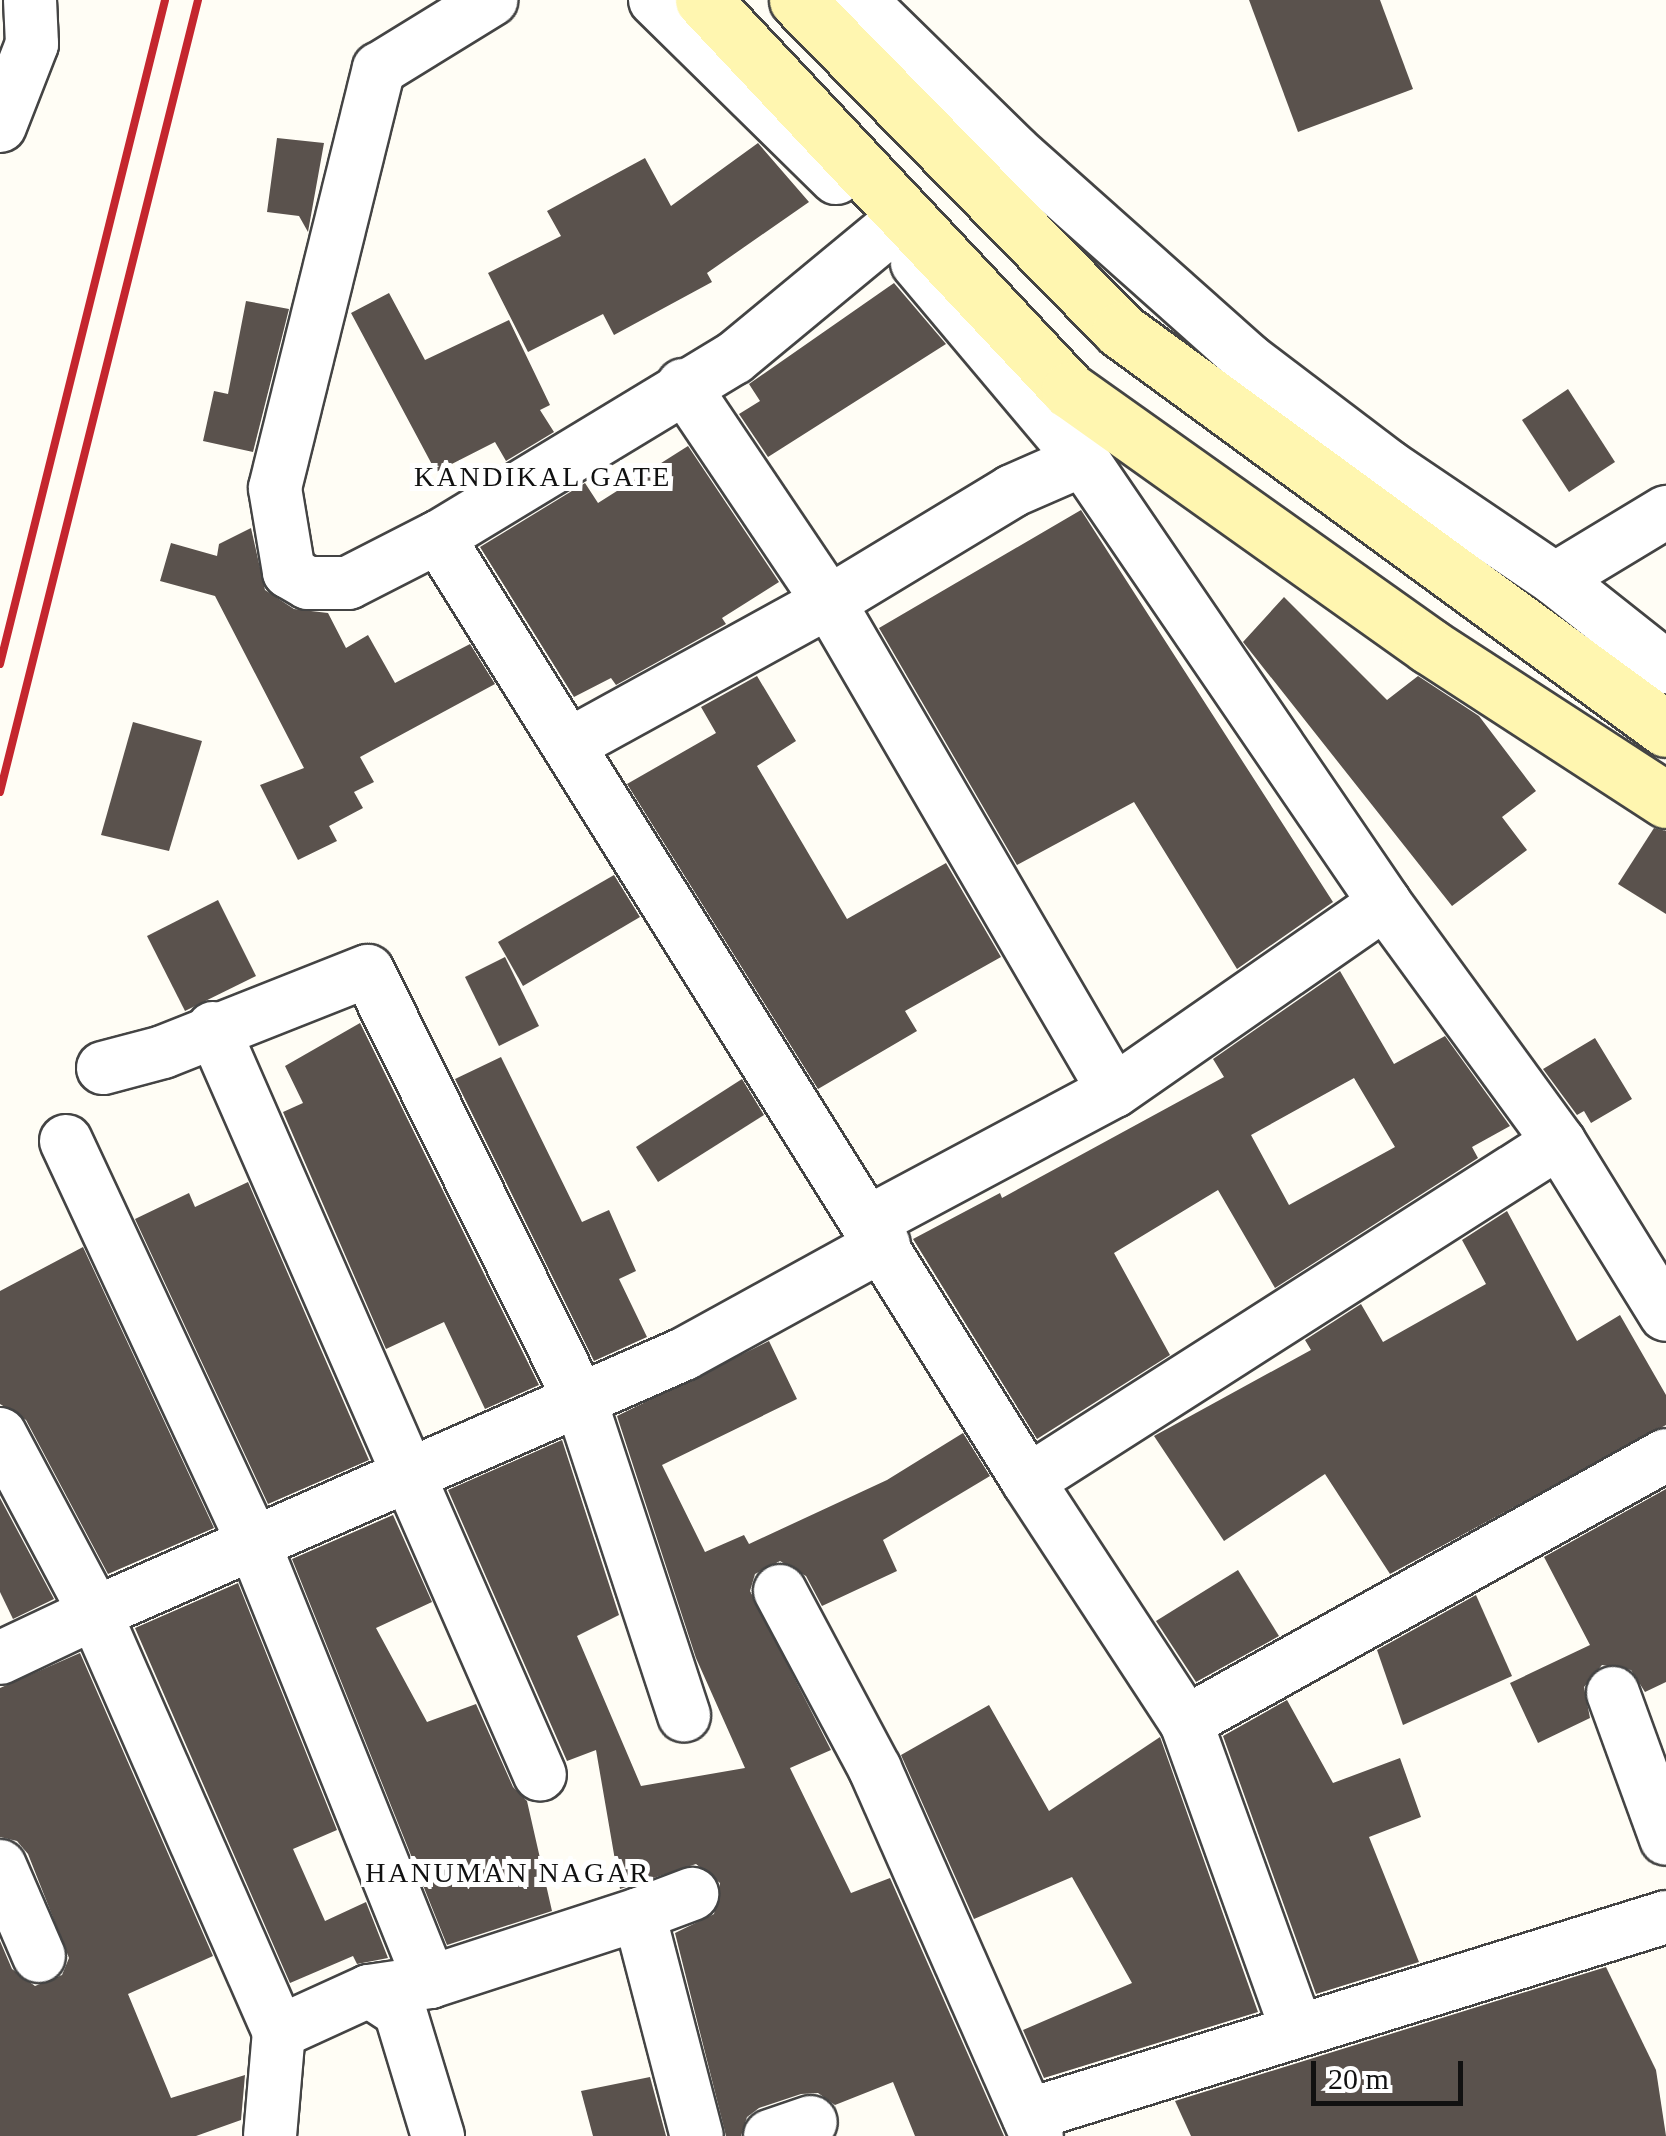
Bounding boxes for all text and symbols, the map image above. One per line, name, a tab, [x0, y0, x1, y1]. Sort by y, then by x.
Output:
district label: KANDIKAL GATE	[414, 460, 672, 494]
district label: HANUMAN NAGAR	[365, 1856, 651, 1890]
scale bar	[1316, 2041, 1468, 2103]
text: 20 m	[1328, 2062, 1389, 2095]

